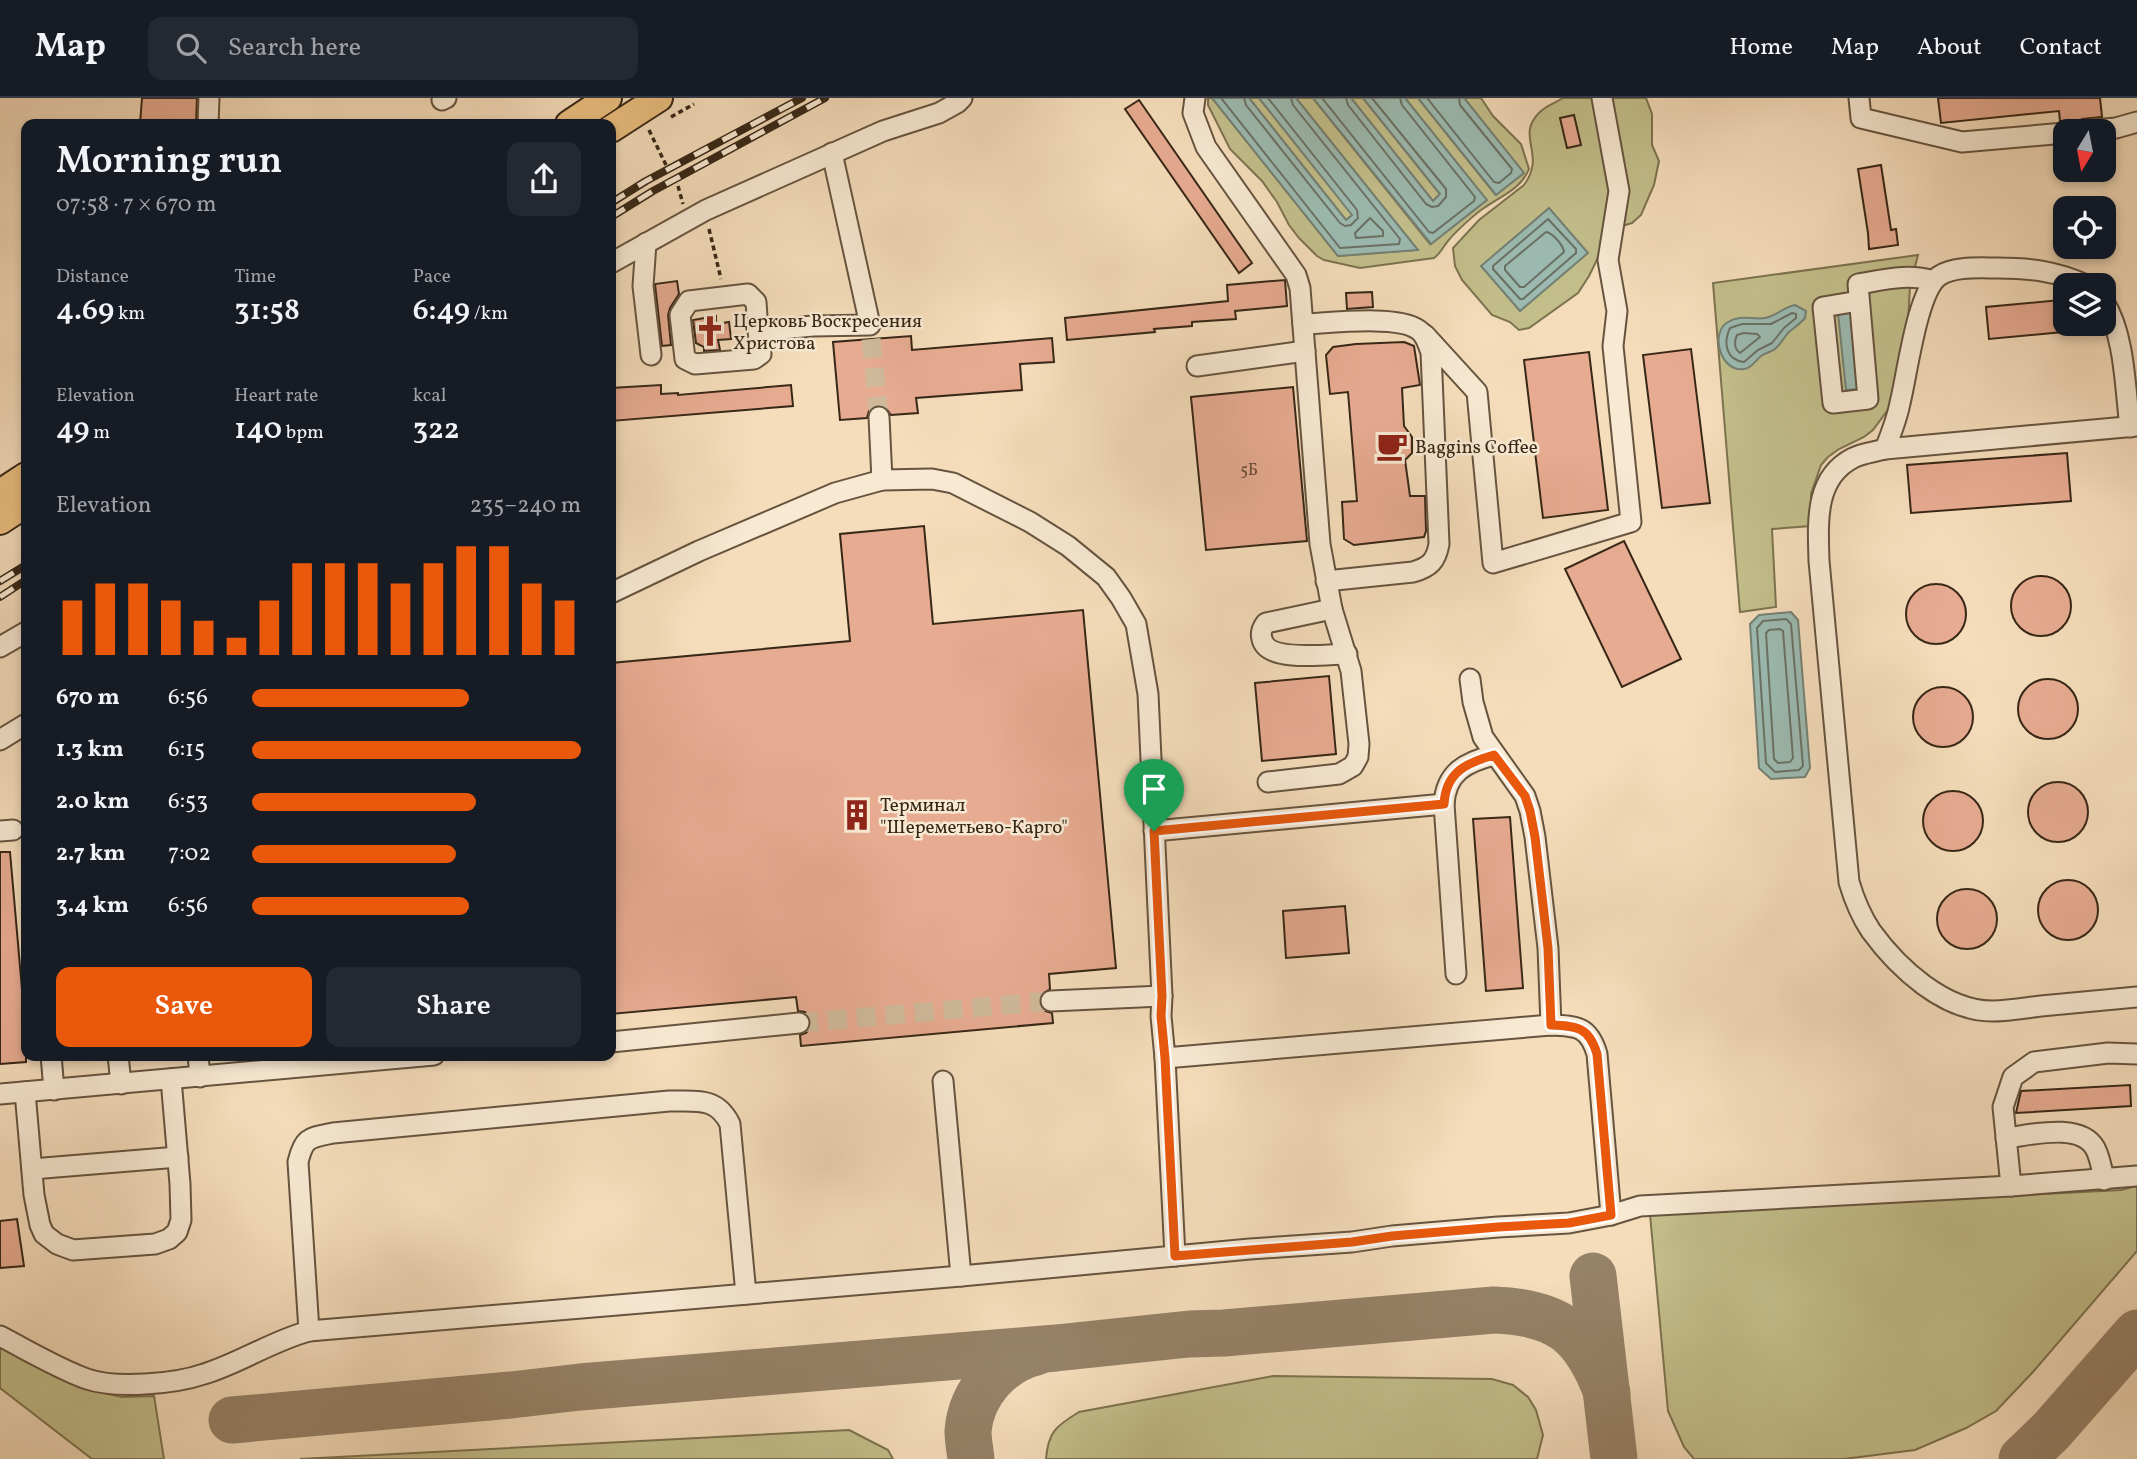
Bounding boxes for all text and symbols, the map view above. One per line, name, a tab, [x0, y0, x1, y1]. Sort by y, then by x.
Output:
search box	[148, 17, 638, 80]
text: Map	[35, 25, 106, 71]
icon: search	[172, 29, 210, 67]
text: Search here	[228, 30, 361, 66]
text: Home	[1729, 31, 1793, 65]
text: Map	[1831, 31, 1879, 65]
text: About	[1917, 31, 1982, 65]
text: Contact	[2020, 31, 2102, 65]
north arrow	[2053, 119, 2116, 182]
map controls	[2053, 119, 2116, 336]
text: Morning run	[56, 136, 282, 189]
button: share	[507, 142, 581, 216]
text: 07:58 · 7 × 670 m	[56, 189, 217, 221]
button: locate	[2053, 196, 2116, 259]
text: Distance	[56, 264, 129, 290]
text: Time	[234, 264, 276, 290]
text: Pace	[413, 264, 451, 290]
button: layers	[2053, 273, 2116, 336]
text: 4.69	[56, 290, 114, 332]
text: 31:58	[234, 290, 300, 332]
text: 6:49	[413, 290, 470, 332]
text: km	[114, 301, 145, 327]
text: /km	[470, 301, 508, 327]
place label: Церковь Воскресения Христова	[733, 309, 922, 357]
church icon: Церковь Воскресения Христова	[693, 314, 727, 348]
text: Elevation	[56, 383, 135, 409]
text: Heart rate	[234, 383, 318, 409]
text: kcal	[413, 383, 446, 409]
text: 49	[56, 409, 90, 451]
text: 140	[234, 409, 282, 451]
text: 322	[413, 409, 460, 451]
text: m	[90, 420, 110, 446]
text: bpm	[282, 420, 324, 446]
cafe icon: Baggins Coffee	[1375, 429, 1409, 463]
place label: Baggins Coffee	[1415, 435, 1538, 461]
house number: 5Б	[1240, 460, 1258, 482]
text: Elevation	[56, 490, 152, 522]
text: 235–240 m	[470, 490, 581, 522]
text: 670 m	[56, 682, 120, 714]
text: 6:56	[168, 682, 208, 714]
text: 1.3 km	[56, 734, 124, 766]
text: 6:15	[168, 734, 205, 766]
pin	[1124, 759, 1184, 831]
icon: arrive	[1135, 770, 1173, 808]
text: 2.0 km	[56, 786, 129, 818]
text: 6:53	[168, 786, 208, 818]
place label: Терминал "Шереметьево-Карго"	[880, 793, 1068, 841]
building icon: Терминал "Шереметьево-Карго"	[840, 798, 874, 832]
text: 2.7 km	[56, 838, 126, 870]
text: 7:02	[168, 838, 211, 870]
text: 3.4 km	[56, 890, 129, 922]
text: 6:56	[168, 890, 208, 922]
button: Save	[56, 967, 312, 1047]
button: Share	[326, 967, 581, 1047]

